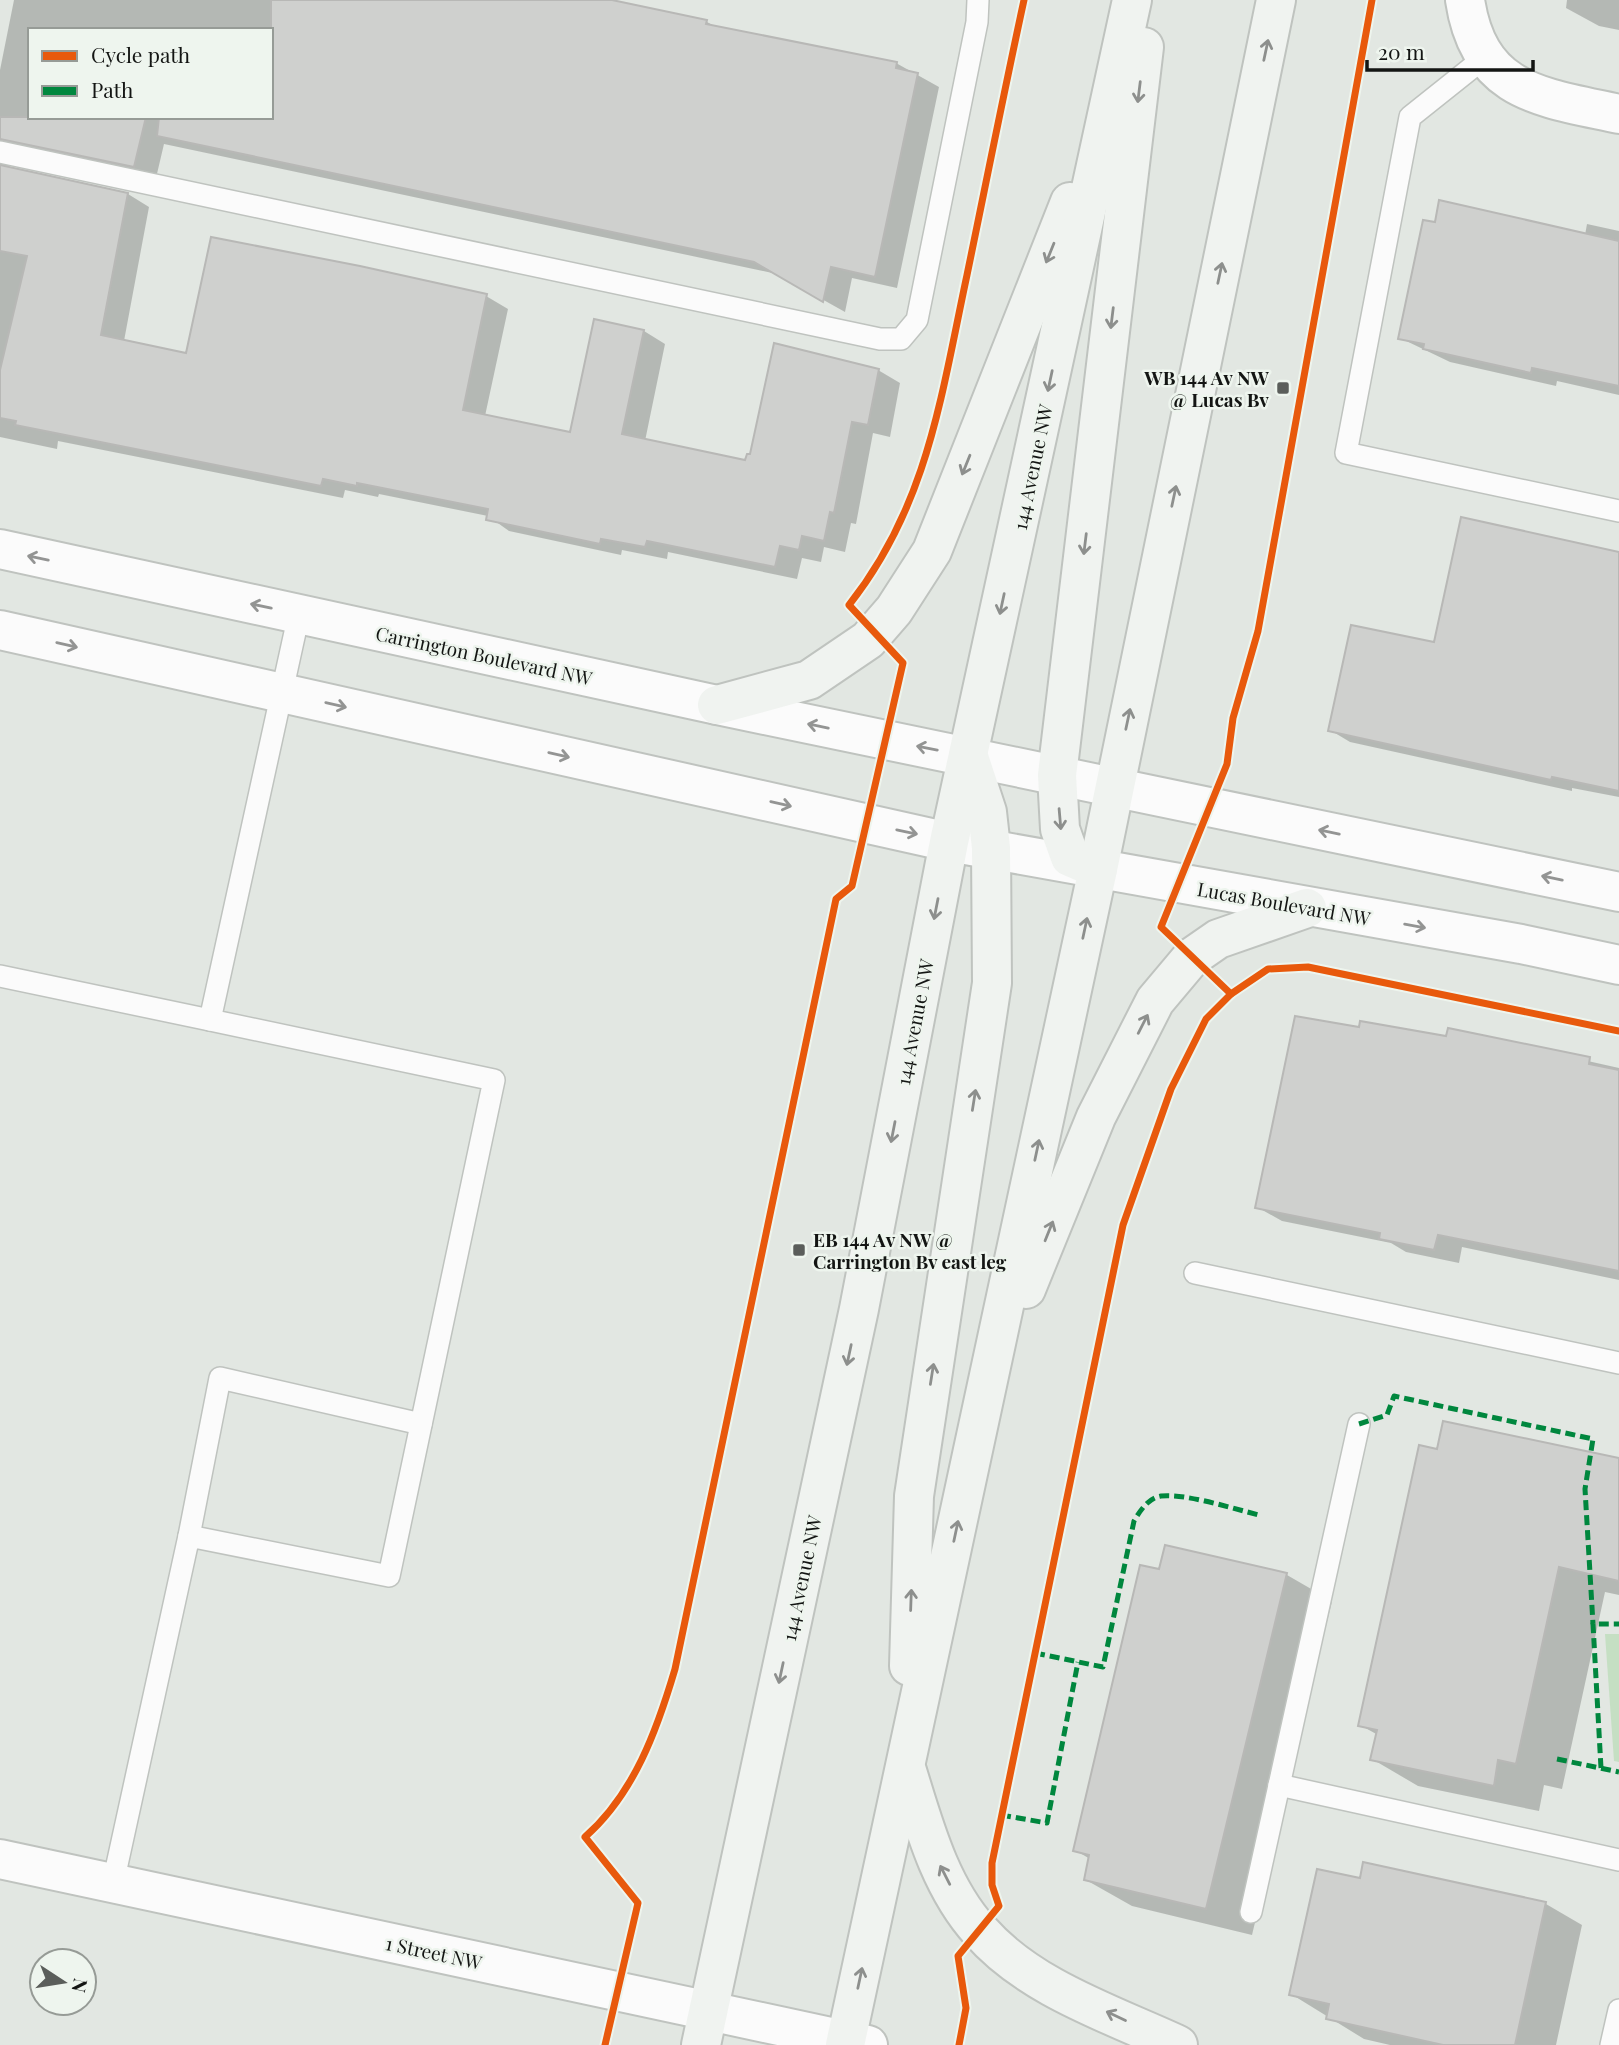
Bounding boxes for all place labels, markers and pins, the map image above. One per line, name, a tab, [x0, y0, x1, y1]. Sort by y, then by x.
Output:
place label: WB 144 Av NW @ Lucas Bv	[1143, 364, 1270, 412]
marker: WB 144 Av NW @ Lucas Bv	[1275, 380, 1291, 396]
place label: EB 144 Av NW @ Carrington Bv east leg	[813, 1226, 1007, 1274]
marker: EB 144 Av NW @ Carrington Bv east leg	[791, 1242, 807, 1258]

